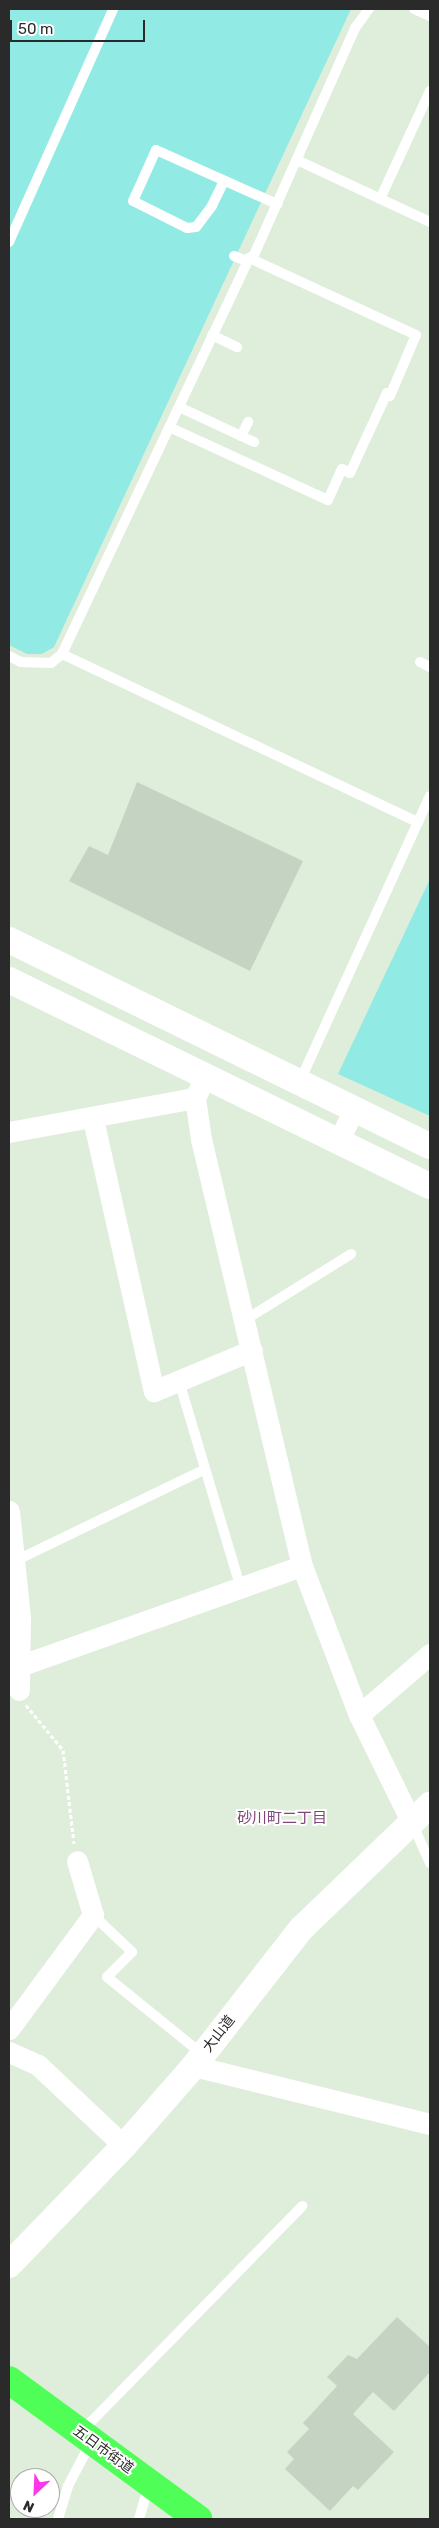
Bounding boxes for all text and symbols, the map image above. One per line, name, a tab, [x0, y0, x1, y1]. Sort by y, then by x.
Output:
scale bar	[12, 10, 148, 42]
text: 50 m	[18, 20, 53, 38]
district label: 砂川町二丁目	[237, 1810, 327, 1828]
street label: 大山道	[199, 2012, 239, 2056]
street label: 五日市街道	[70, 2423, 136, 2477]
north arrow	[10, 2468, 60, 2518]
text: N	[21, 2496, 37, 2516]

